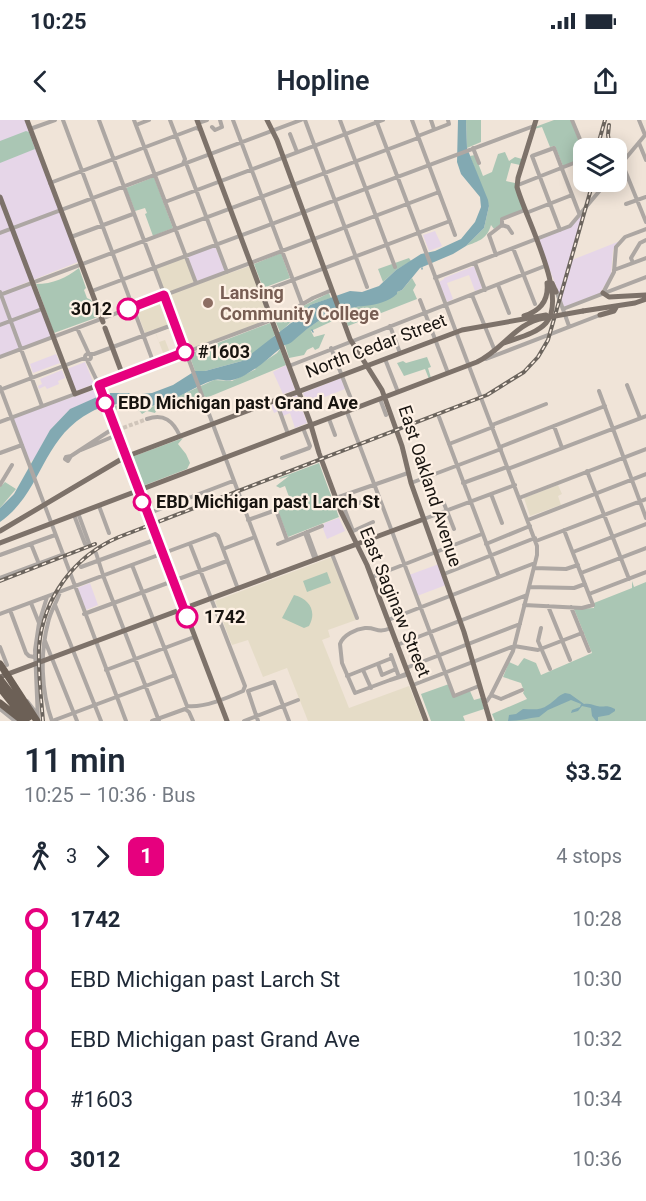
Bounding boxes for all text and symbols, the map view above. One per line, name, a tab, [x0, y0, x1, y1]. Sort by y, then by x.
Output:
text: 10:25	[30, 9, 87, 34]
icon: back	[24, 65, 57, 98]
text: Hopline	[276, 65, 370, 97]
icon: share	[589, 65, 622, 98]
map controls	[573, 138, 627, 192]
button: layers	[573, 138, 627, 192]
place label: Lansing Community College	[220, 282, 379, 324]
marker: Lansing Community College	[201, 296, 215, 310]
place label: 3012	[71, 298, 112, 319]
marker: 3012	[117, 298, 139, 320]
street label: North Cedar Street	[302, 309, 449, 382]
place label: #1603	[198, 341, 250, 362]
marker: #1603	[176, 343, 194, 361]
place label: EBD Michigan past Grand Ave	[118, 392, 358, 413]
marker: EBD Michigan past Grand Ave	[96, 394, 114, 412]
street label: East Oakland Avenue	[394, 402, 467, 569]
place label: EBD Michigan past Larch St	[156, 491, 379, 512]
marker: EBD Michigan past Larch St	[133, 493, 151, 511]
street label: East Saginaw Street	[356, 524, 435, 680]
marker: 1742	[176, 606, 198, 628]
place label: 1742	[204, 606, 245, 627]
text: 11 min	[24, 741, 126, 780]
text: $3.52	[565, 760, 622, 785]
text: 10:25 – 10:36 · Bus	[24, 783, 196, 807]
icon: walk	[24, 840, 57, 873]
icon: forward	[86, 840, 119, 873]
text: 3	[66, 844, 77, 868]
text: 1	[140, 844, 152, 868]
text: 4 stops	[556, 844, 622, 868]
text: 1742	[70, 907, 121, 932]
text: 10:28	[572, 907, 622, 931]
text: EBD Michigan past Larch St	[70, 967, 340, 992]
text: 10:30	[572, 967, 622, 991]
text: EBD Michigan past Grand Ave	[70, 1027, 360, 1052]
text: 10:32	[572, 1027, 622, 1051]
text: #1603	[70, 1087, 133, 1112]
text: 10:34	[572, 1087, 622, 1111]
text: 3012	[70, 1147, 121, 1172]
text: 10:36	[572, 1147, 622, 1171]

